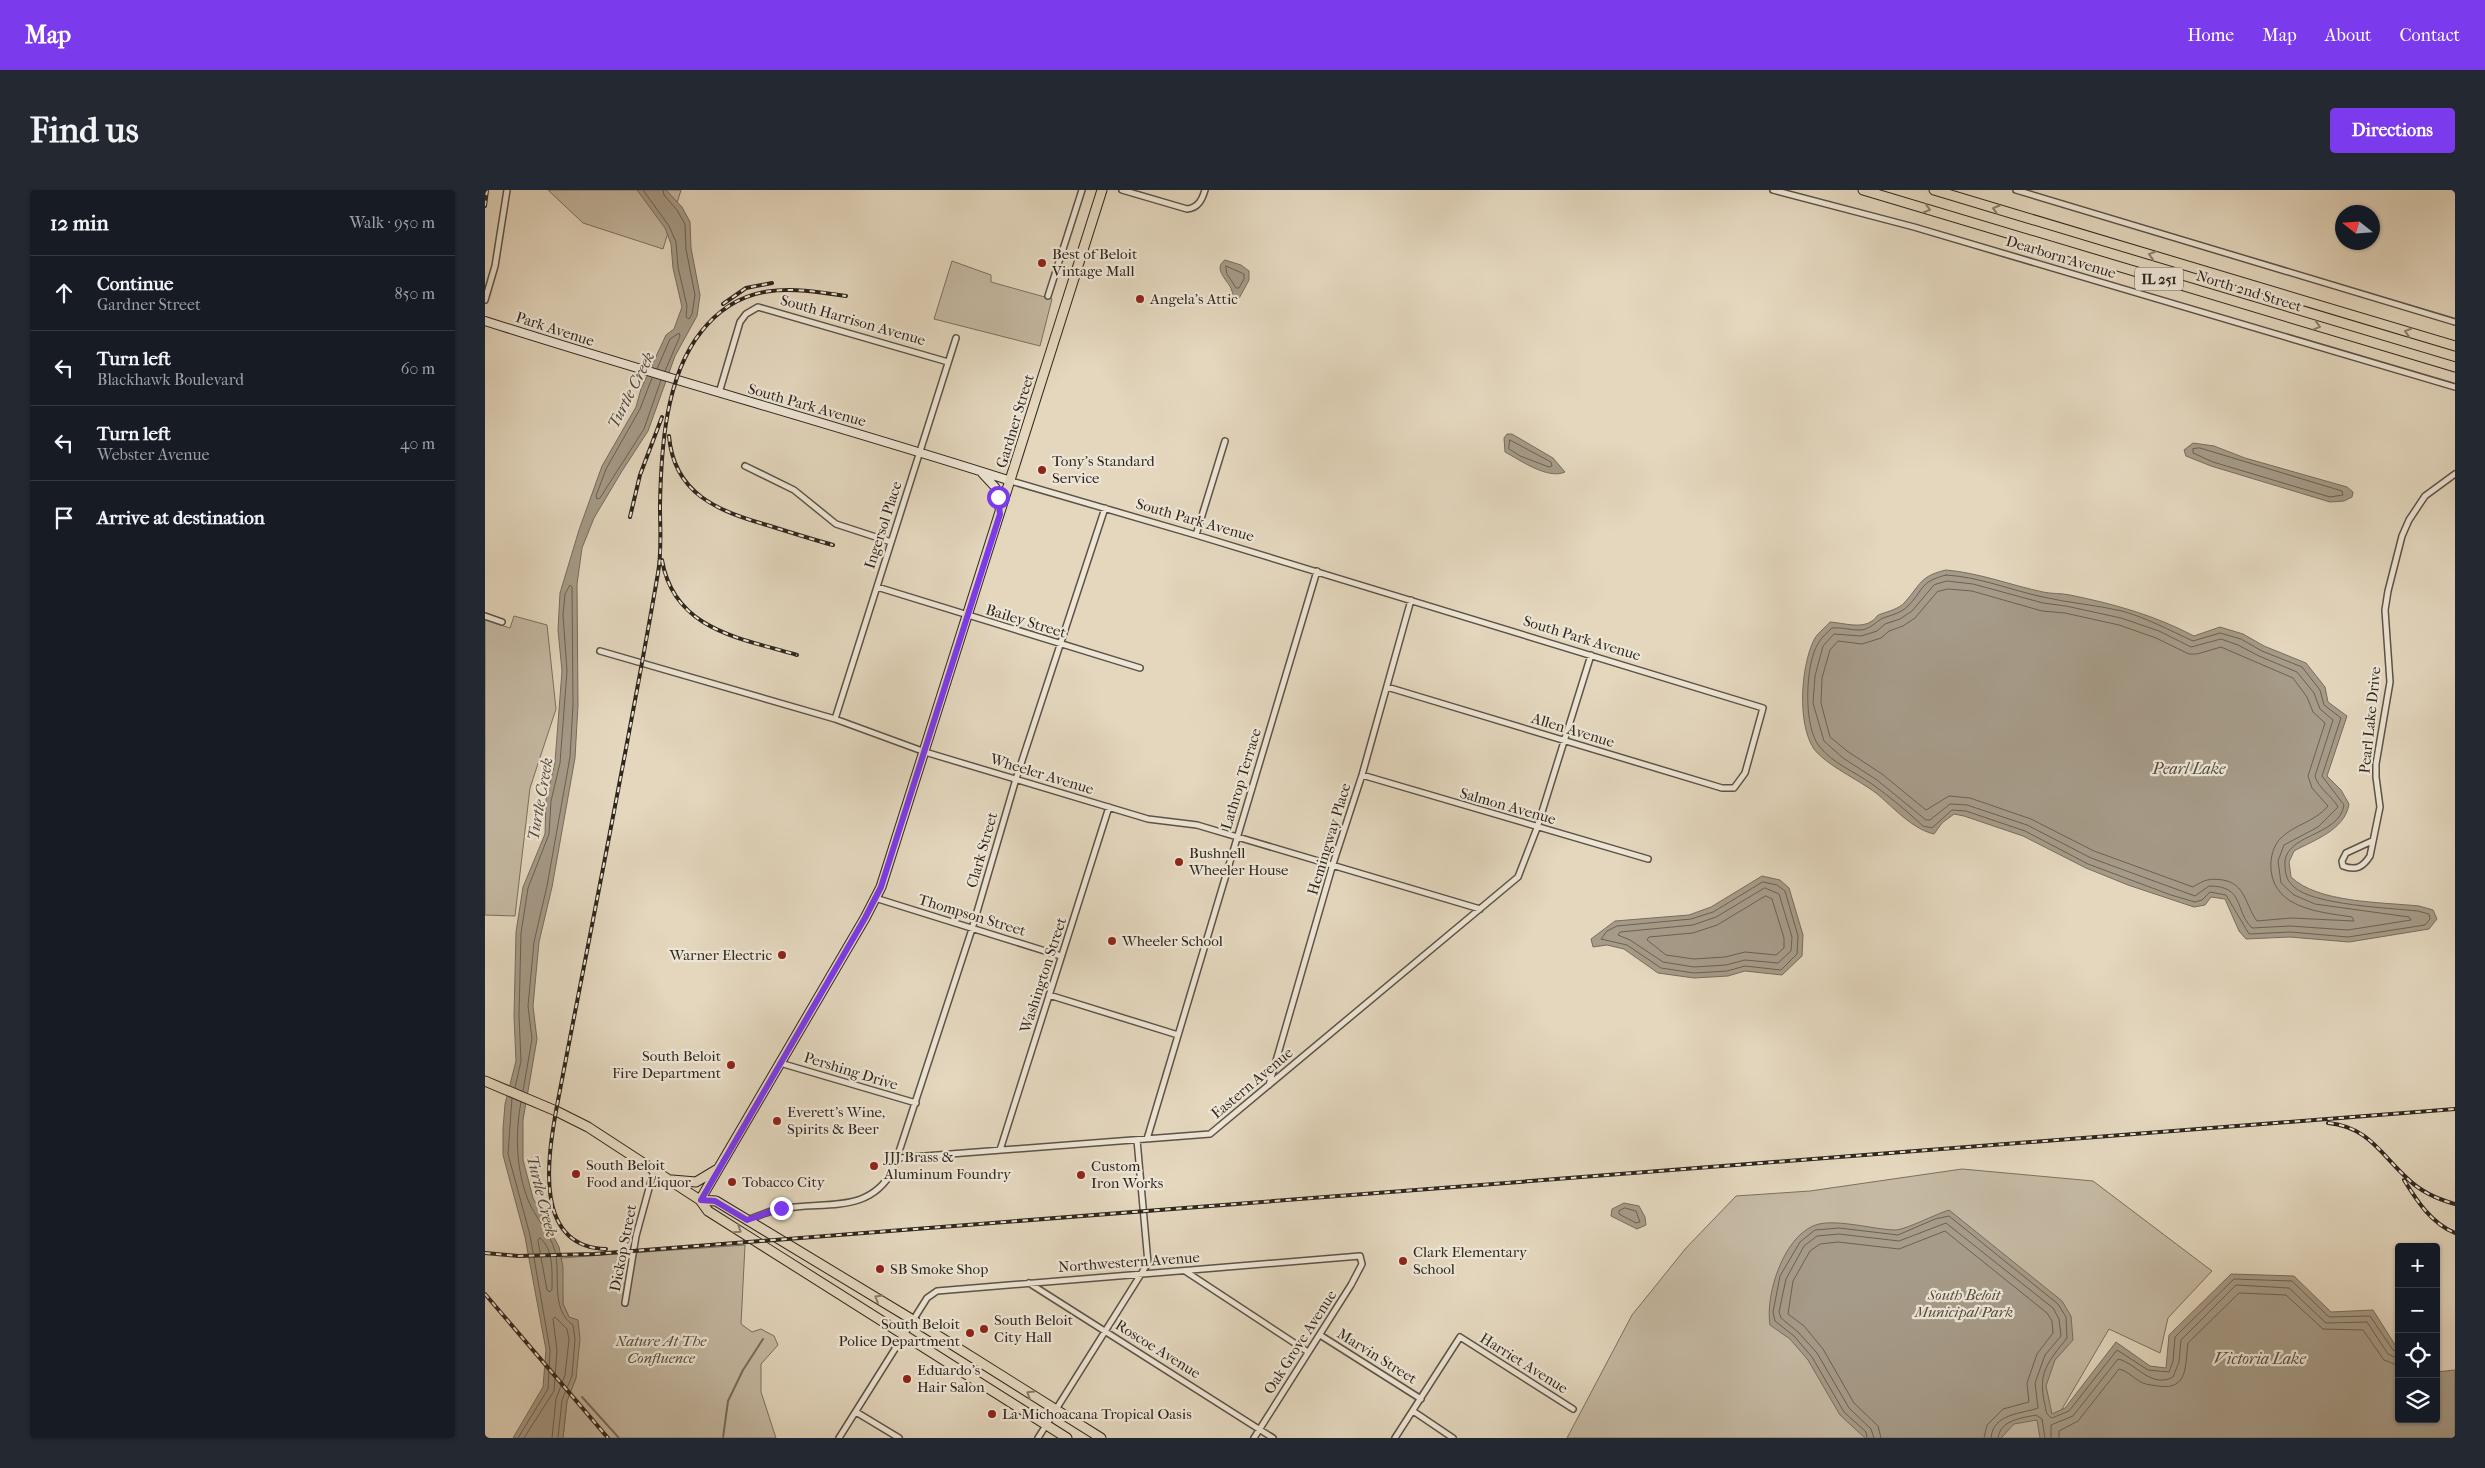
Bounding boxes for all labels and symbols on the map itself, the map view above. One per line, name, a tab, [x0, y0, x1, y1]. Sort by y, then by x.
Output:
one-way arrow	[1922, 203, 1930, 213]
one-way arrow	[1993, 204, 2001, 214]
north arrow	[2335, 205, 2380, 250]
street label: Dearborn Avenue	[2004, 232, 2119, 282]
place label: Best of Beloit Vintage Mall	[1051, 245, 1138, 280]
one-way arrow	[2148, 251, 2157, 261]
marker: Best of Beloit Vintage Mall	[1036, 257, 1048, 269]
street label: North 2nd Street	[2194, 266, 2305, 316]
road number: IL 251	[2135, 268, 2183, 290]
place label: Angela's Attic	[1149, 290, 1238, 308]
street label: South Harrison Avenue	[778, 291, 928, 349]
marker: Angela's Attic	[1134, 293, 1146, 305]
street label: Park Avenue	[513, 308, 597, 350]
one-way arrow	[2313, 320, 2321, 330]
one-way arrow	[2405, 328, 2413, 338]
water label: Turtle Creek	[604, 348, 658, 432]
street label: Gardner Street	[992, 371, 1038, 470]
street label: South Park Avenue	[746, 380, 869, 431]
place label: Tony's Standard Service	[1052, 452, 1156, 487]
marker: Tony's Standard Service	[1036, 464, 1048, 476]
street label: Ingersol Place	[860, 478, 906, 571]
route start	[987, 486, 1010, 509]
street label: South Park Avenue	[1134, 495, 1257, 546]
street label: Bailey Street	[984, 600, 1069, 642]
street label: South Park Avenue	[1521, 612, 1644, 665]
street label: Pearl Lake Drive	[2355, 665, 2385, 774]
street label: Allen Avenue	[1528, 709, 1617, 751]
street label: Lathrop Terrace	[1217, 726, 1265, 832]
street label: Wheeler Avenue	[987, 749, 1096, 798]
water label: Turtle Creek	[523, 756, 557, 842]
water label: Pearl Lake	[2152, 759, 2226, 778]
street label: Hemingway Place	[1303, 780, 1355, 897]
street label: Salmon Avenue	[1458, 784, 1559, 828]
street label: Clark Street	[963, 809, 1002, 890]
place label: Bushnell Wheeler House	[1188, 844, 1289, 879]
marker: Bushnell Wheeler House	[1173, 856, 1185, 868]
street label: Thompson Street	[916, 890, 1029, 940]
street label: Washington Street	[1016, 914, 1070, 1036]
place label: Wheeler School	[1121, 932, 1223, 950]
marker: Wheeler School	[1106, 935, 1118, 947]
place label: Warner Electric	[668, 946, 772, 964]
marker: Warner Electric	[776, 949, 788, 961]
street label: Eastern Avenue	[1207, 1043, 1297, 1122]
place label: South Beloit Fire Department	[612, 1047, 722, 1082]
street label: Pershing Drive	[802, 1048, 901, 1094]
marker: South Beloit Fire Department	[725, 1059, 737, 1071]
place label: Everett's Wine, Spirits & Beer	[787, 1103, 885, 1138]
marker: Everett's Wine, Spirits & Beer	[771, 1115, 783, 1127]
place label: JJJ Brass & Aluminum Foundry	[883, 1148, 1012, 1183]
water label: Turtle Creek	[523, 1153, 561, 1239]
place label: South Beloit Food and Liquor	[586, 1156, 692, 1191]
place label: Custom Iron Works	[1091, 1157, 1164, 1192]
marker: JJJ Brass & Aluminum Foundry	[868, 1160, 880, 1172]
marker: South Beloit Food and Liquor	[570, 1168, 582, 1180]
marker: Custom Iron Works	[1075, 1169, 1087, 1181]
place label: Tobacco City	[742, 1173, 826, 1191]
marker: Tobacco City	[726, 1176, 738, 1188]
route end	[770, 1197, 793, 1220]
street label: Dickop Street	[606, 1202, 640, 1293]
one-way arrow	[733, 1224, 742, 1233]
place label: Clark Elementary School	[1413, 1243, 1528, 1278]
street label: Northwestern Avenue	[1058, 1248, 1201, 1276]
marker: Clark Elementary School	[1397, 1255, 1409, 1267]
place label: SB Smoke Shop	[890, 1260, 988, 1278]
marker: SB Smoke Shop	[874, 1263, 886, 1275]
street label: Oak Grove Avenue	[1260, 1286, 1341, 1397]
park label: South Beloit Municipal Park	[1914, 1286, 2013, 1321]
one-way arrow	[874, 1295, 883, 1305]
place label: South Beloit City Hall	[994, 1311, 1074, 1346]
place label: South Beloit Police Department	[839, 1315, 961, 1350]
street label: Roscoe Avenue	[1112, 1316, 1204, 1383]
marker: South Beloit City Hall	[978, 1323, 990, 1335]
street label: Marvin Street	[1334, 1324, 1421, 1388]
marker: South Beloit Police Department	[964, 1327, 976, 1339]
street label: Harriet Avenue	[1477, 1329, 1572, 1398]
park label: Nature At The Confluence	[615, 1332, 707, 1367]
water label: Victoria Lake	[2214, 1349, 2306, 1368]
place label: Eduardo's Hair Salon	[917, 1361, 985, 1396]
marker: Eduardo's Hair Salon	[901, 1373, 913, 1385]
one-way arrow	[1027, 1390, 1036, 1400]
place label: La Michoacana Tropical Oasis	[1002, 1405, 1192, 1423]
marker: La Michoacana Tropical Oasis	[986, 1408, 998, 1420]

